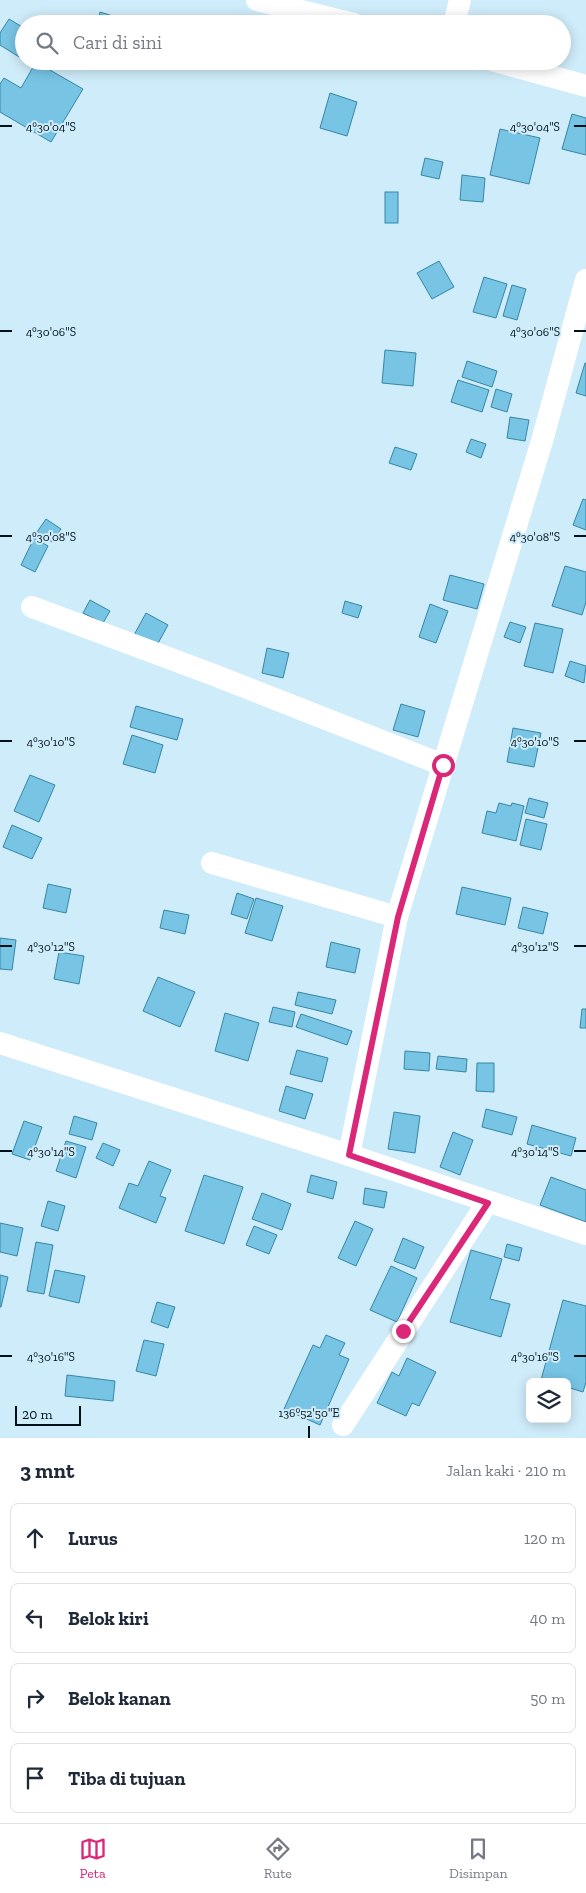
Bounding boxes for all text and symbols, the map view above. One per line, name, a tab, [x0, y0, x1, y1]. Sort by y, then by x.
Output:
search box	[15, 15, 571, 70]
icon: search	[33, 29, 61, 57]
text: Cari di sini	[73, 31, 162, 54]
text: 4°30'04"S	[26, 120, 76, 134]
text: 4°30'04"S	[510, 120, 560, 134]
text: 4°30'06"S	[26, 325, 76, 339]
text: 4°30'06"S	[510, 325, 560, 339]
text: 4°30'08"S	[26, 530, 76, 544]
text: 4°30'08"S	[510, 530, 560, 544]
text: 4°30'10"S	[27, 735, 75, 749]
text: 4°30'10"S	[511, 735, 559, 749]
route start	[432, 754, 455, 777]
text: 4°30'12"S	[27, 940, 75, 954]
text: 4°30'12"S	[511, 940, 559, 954]
text: 4°30'14"S	[27, 1145, 75, 1159]
text: 4°30'14"S	[511, 1145, 559, 1159]
route end	[392, 1320, 415, 1343]
text: 4°30'16"S	[27, 1350, 75, 1364]
text: 4°30'16"S	[511, 1350, 559, 1364]
map controls	[526, 1378, 571, 1423]
button: layers	[526, 1378, 571, 1423]
scale bar	[15, 1403, 81, 1426]
text: 20 m	[22, 1406, 53, 1423]
text: 136°52'50"E	[279, 1406, 339, 1420]
text: 3 mnt	[20, 1458, 74, 1483]
text: Jalan kaki · 210 m	[446, 1461, 566, 1480]
icon: ahead	[21, 1524, 49, 1552]
text: Lurus	[68, 1527, 118, 1550]
text: 120 m	[524, 1529, 565, 1548]
icon: left	[21, 1604, 49, 1632]
text: Belok kiri	[68, 1607, 149, 1630]
text: 40 m	[530, 1609, 565, 1628]
icon: right	[21, 1684, 49, 1712]
text: Belok kanan	[68, 1687, 171, 1710]
text: 50 m	[530, 1689, 565, 1708]
icon: arrive	[21, 1764, 49, 1792]
text: Tiba di tujuan	[68, 1767, 185, 1790]
tab: Peta	[79, 1835, 107, 1882]
tab: Rute	[264, 1835, 292, 1882]
tab: Disimpan	[449, 1835, 507, 1882]

